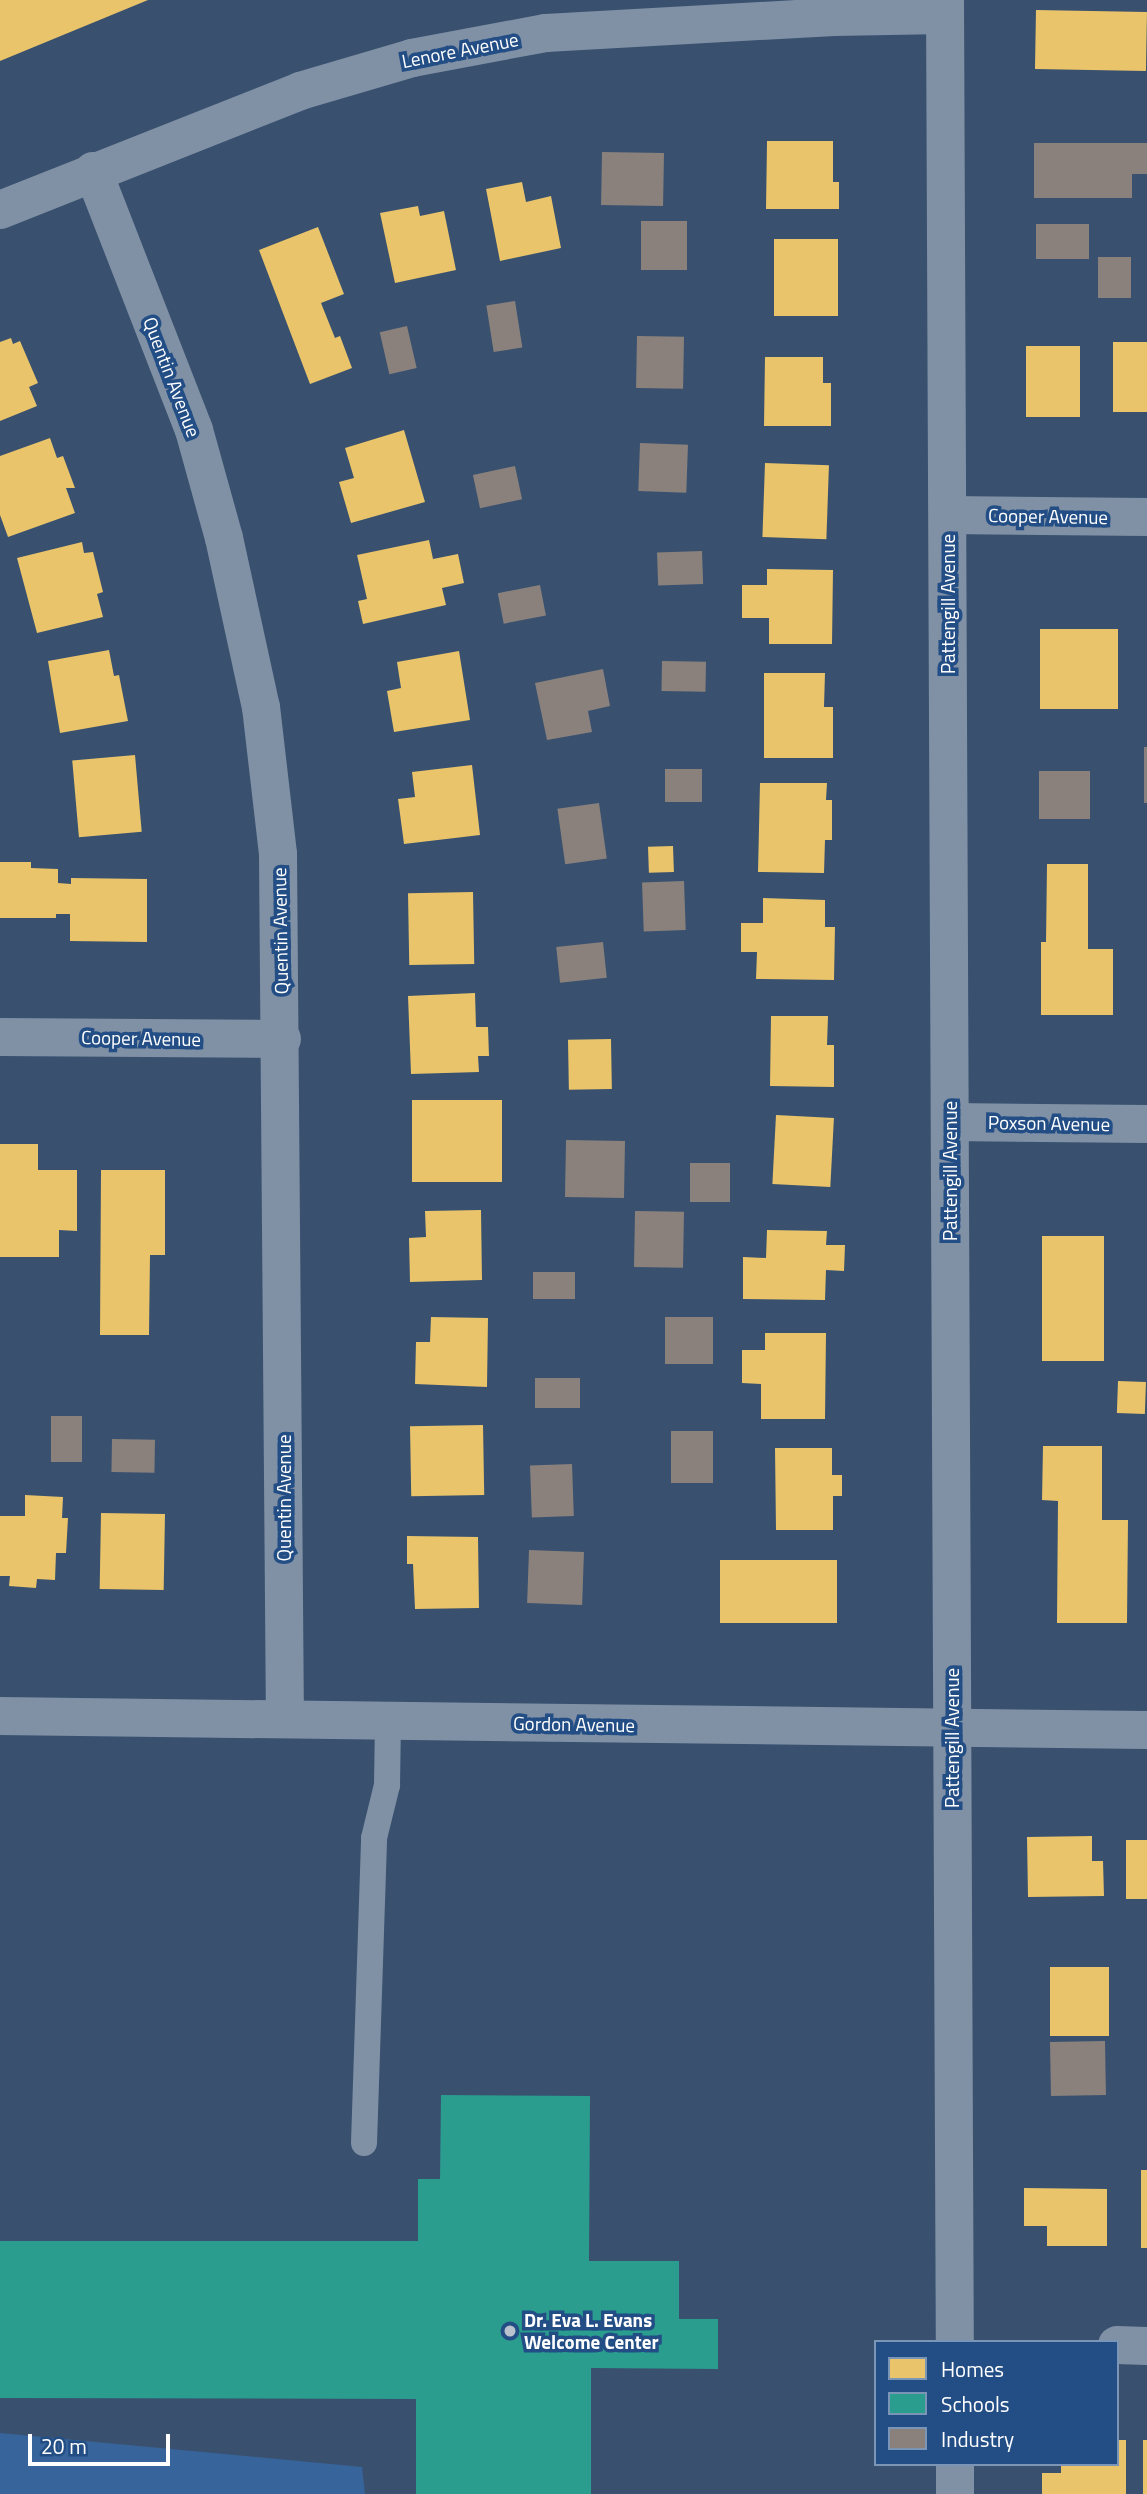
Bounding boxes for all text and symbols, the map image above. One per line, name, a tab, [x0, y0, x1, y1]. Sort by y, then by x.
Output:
street label: Lenore Avenue	[400, 28, 520, 72]
street label: Quentin Avenue	[139, 314, 205, 440]
street label: Cooper Avenue	[988, 504, 1108, 528]
street label: Pattengill Avenue	[937, 534, 959, 674]
street label: Quentin Avenue	[267, 867, 293, 995]
street label: Cooper Avenue	[81, 1026, 201, 1050]
street label: Pattengill Avenue	[939, 1101, 961, 1241]
street label: Poxson Avenue	[988, 1111, 1110, 1135]
street label: Quentin Avenue	[273, 1434, 295, 1562]
street label: Pattengill Avenue	[941, 1668, 963, 1808]
street label: Gordon Avenue	[513, 1712, 635, 1736]
place label: Dr. Eva L. Evans Welcome Center	[524, 2309, 658, 2353]
marker: Dr. Eva L. Evans Welcome Center	[502, 2323, 518, 2339]
legend	[874, 2340, 1119, 2466]
text: Homes	[941, 2353, 1004, 2385]
text: Schools	[941, 2388, 1010, 2420]
scale bar	[32, 2420, 173, 2464]
text: Industry	[941, 2423, 1014, 2455]
text: 20 m	[41, 2430, 87, 2462]

